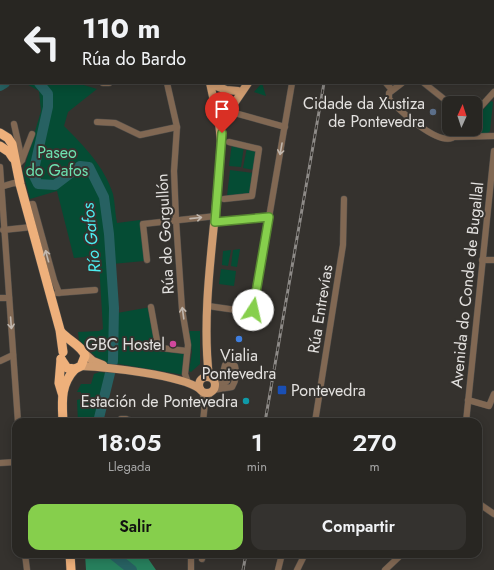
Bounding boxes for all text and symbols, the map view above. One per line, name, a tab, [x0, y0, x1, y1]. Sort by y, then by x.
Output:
text: 110 m	[82, 8, 160, 49]
icon: left	[16, 16, 68, 68]
text: Rúa do Bardo	[82, 46, 186, 72]
pin	[205, 92, 239, 133]
place label: Cidade da Xustiza de Pontevedra	[303, 92, 425, 133]
north arrow	[442, 96, 482, 136]
map controls	[442, 96, 482, 136]
icon: arrive	[211, 98, 233, 120]
marker: Cidade da Xustiza de Pontevedra	[428, 107, 438, 117]
park label: Paseo do Gafos	[26, 141, 88, 182]
one-way arrow	[277, 142, 285, 155]
street label: Rúa do Gorgullón	[150, 173, 180, 295]
street label: Avenida do Conde de Bugallal	[445, 181, 489, 389]
water label: Río Gafos	[75, 201, 107, 274]
one-way arrow	[189, 214, 202, 222]
one-way arrow	[43, 250, 50, 263]
street label: Rúa Entrevías	[302, 263, 338, 355]
position arrow	[232, 289, 274, 331]
one-way arrow	[179, 307, 187, 320]
one-way arrow	[7, 316, 14, 329]
place label: GBC Hostel	[86, 333, 165, 356]
marker: Vialia Pontevedra	[234, 334, 244, 344]
marker: GBC Hostel	[168, 339, 178, 349]
place label: Vialia Pontevedra	[202, 344, 276, 385]
place label: Pontevedra	[291, 379, 366, 402]
marker: Pontevedra	[276, 384, 288, 396]
place label: Estación de Pontevedra	[81, 390, 238, 413]
marker: Estación de Pontevedra	[241, 396, 251, 406]
text: 18:05	[97, 425, 161, 460]
text: 1	[251, 425, 263, 460]
text: 270	[352, 425, 397, 460]
text: Llegada	[108, 457, 151, 476]
text: min	[247, 457, 267, 476]
text: m	[369, 457, 380, 476]
button: Salir	[28, 504, 243, 550]
button: Compartir	[251, 504, 466, 550]

